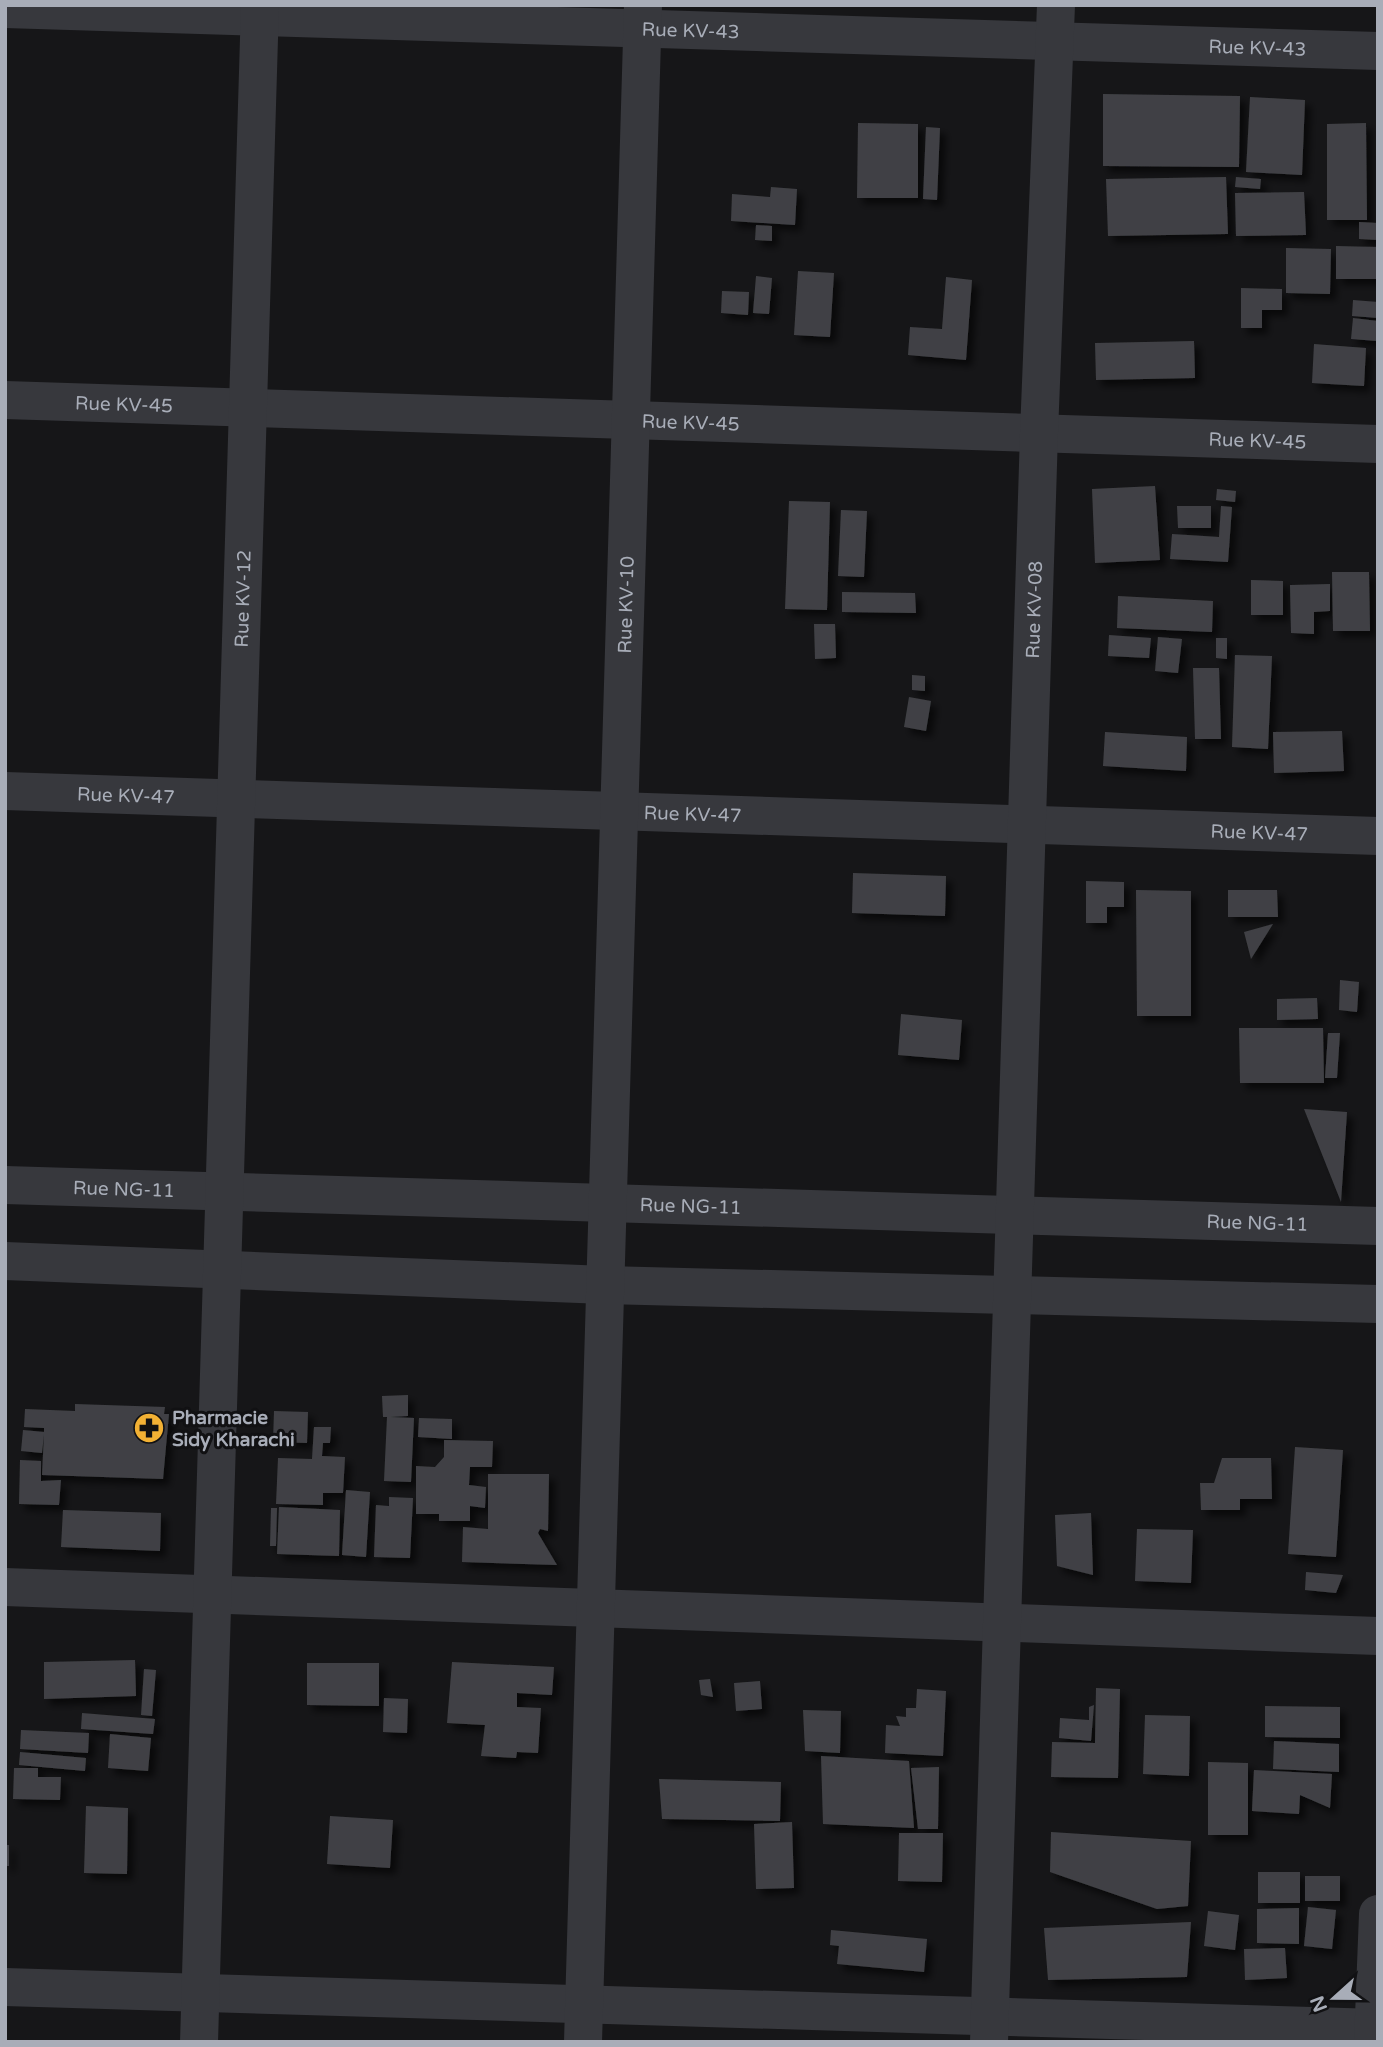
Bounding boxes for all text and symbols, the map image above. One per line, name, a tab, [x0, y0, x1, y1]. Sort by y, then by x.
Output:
street label: Rue KV-43	[641, 18, 740, 43]
street label: Rue KV-43	[1208, 36, 1307, 61]
street label: Rue KV-45	[75, 392, 173, 417]
street label: Rue KV-45	[641, 410, 740, 436]
street label: Rue KV-45	[1208, 429, 1307, 454]
street label: Rue KV-12	[231, 549, 256, 648]
street label: Rue KV-10	[614, 555, 639, 654]
street label: Rue KV-08	[1022, 560, 1047, 659]
street label: Rue KV-47	[77, 783, 175, 809]
street label: Rue KV-47	[643, 802, 742, 827]
street label: Rue KV-47	[1210, 821, 1309, 846]
street label: Rue NG-11	[73, 1177, 175, 1202]
street label: Rue NG-11	[639, 1194, 742, 1219]
street label: Rue NG-11	[1206, 1211, 1309, 1236]
place label: Pharmacie Sidy Kharachi	[172, 1407, 295, 1452]
pharmacy icon: Pharmacie Sidy Kharachi	[132, 1411, 166, 1445]
north arrow	[1299, 1963, 1369, 2033]
text: N	[1306, 1993, 1332, 2015]

